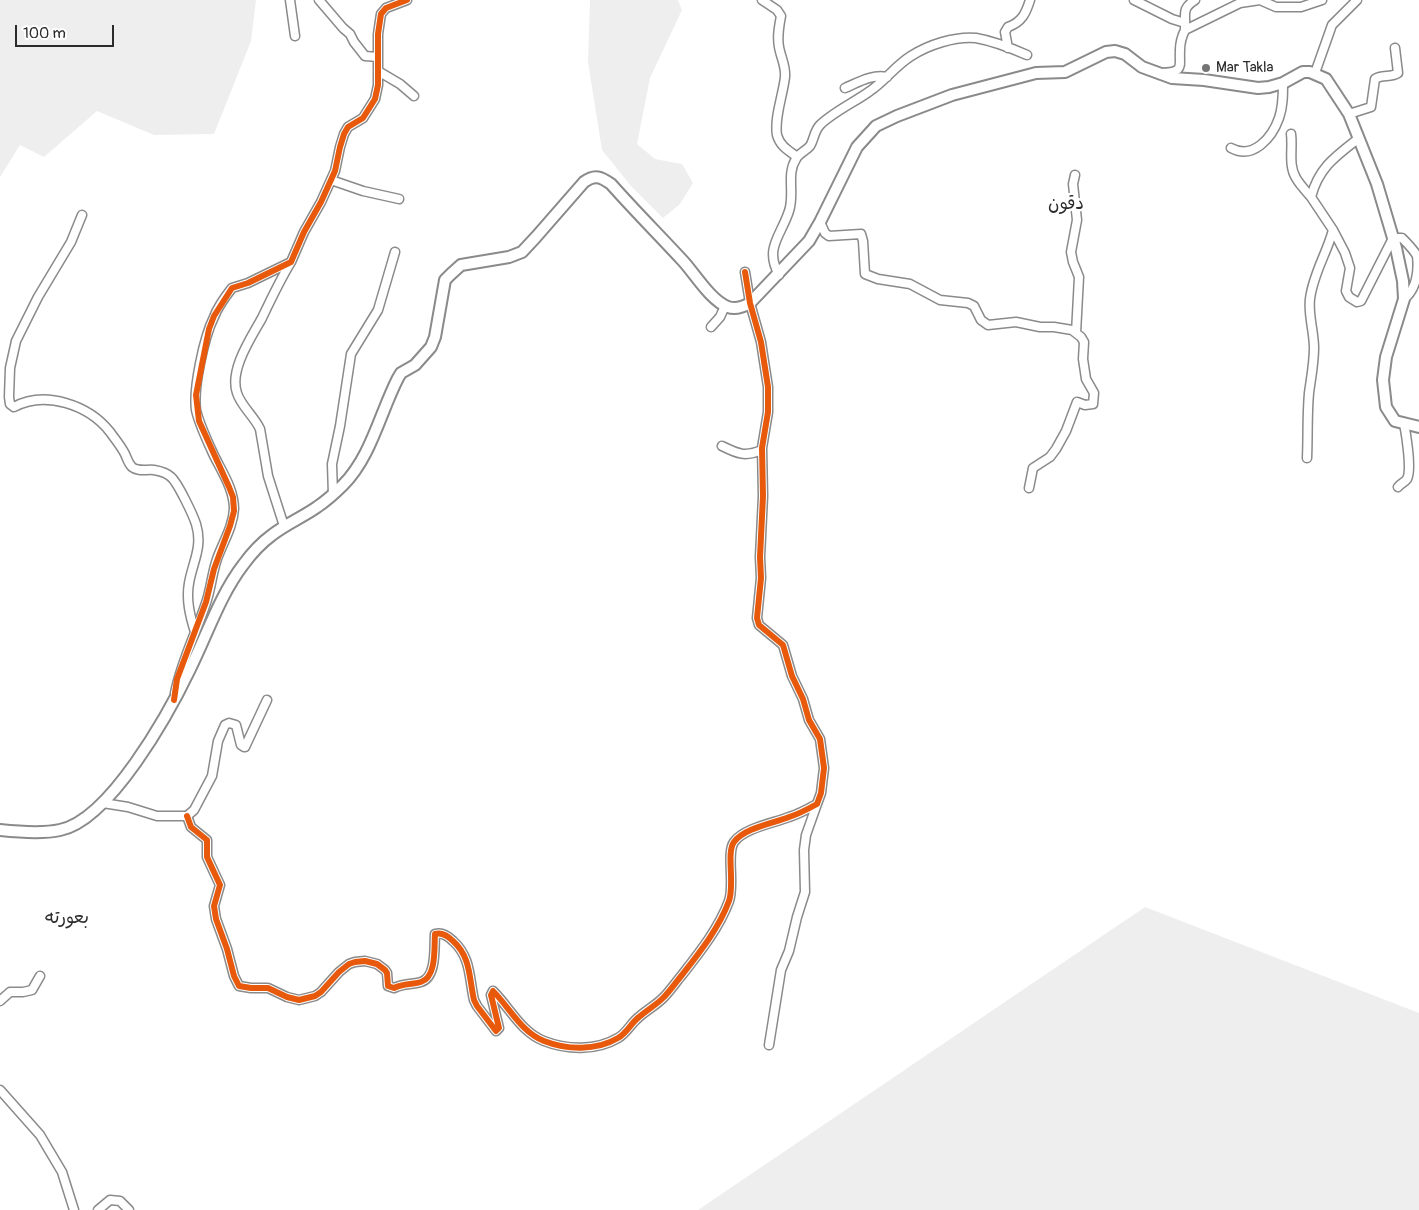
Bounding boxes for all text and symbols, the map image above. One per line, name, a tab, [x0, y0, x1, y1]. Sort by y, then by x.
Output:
scale bar	[18, 15, 116, 47]
text: 100 m	[23, 24, 66, 43]
place label: Mar Takla	[1216, 59, 1274, 77]
marker: Mar Takla	[1200, 62, 1212, 74]
district label: دقون	[1048, 193, 1084, 215]
district label: بعورته	[45, 907, 89, 929]

